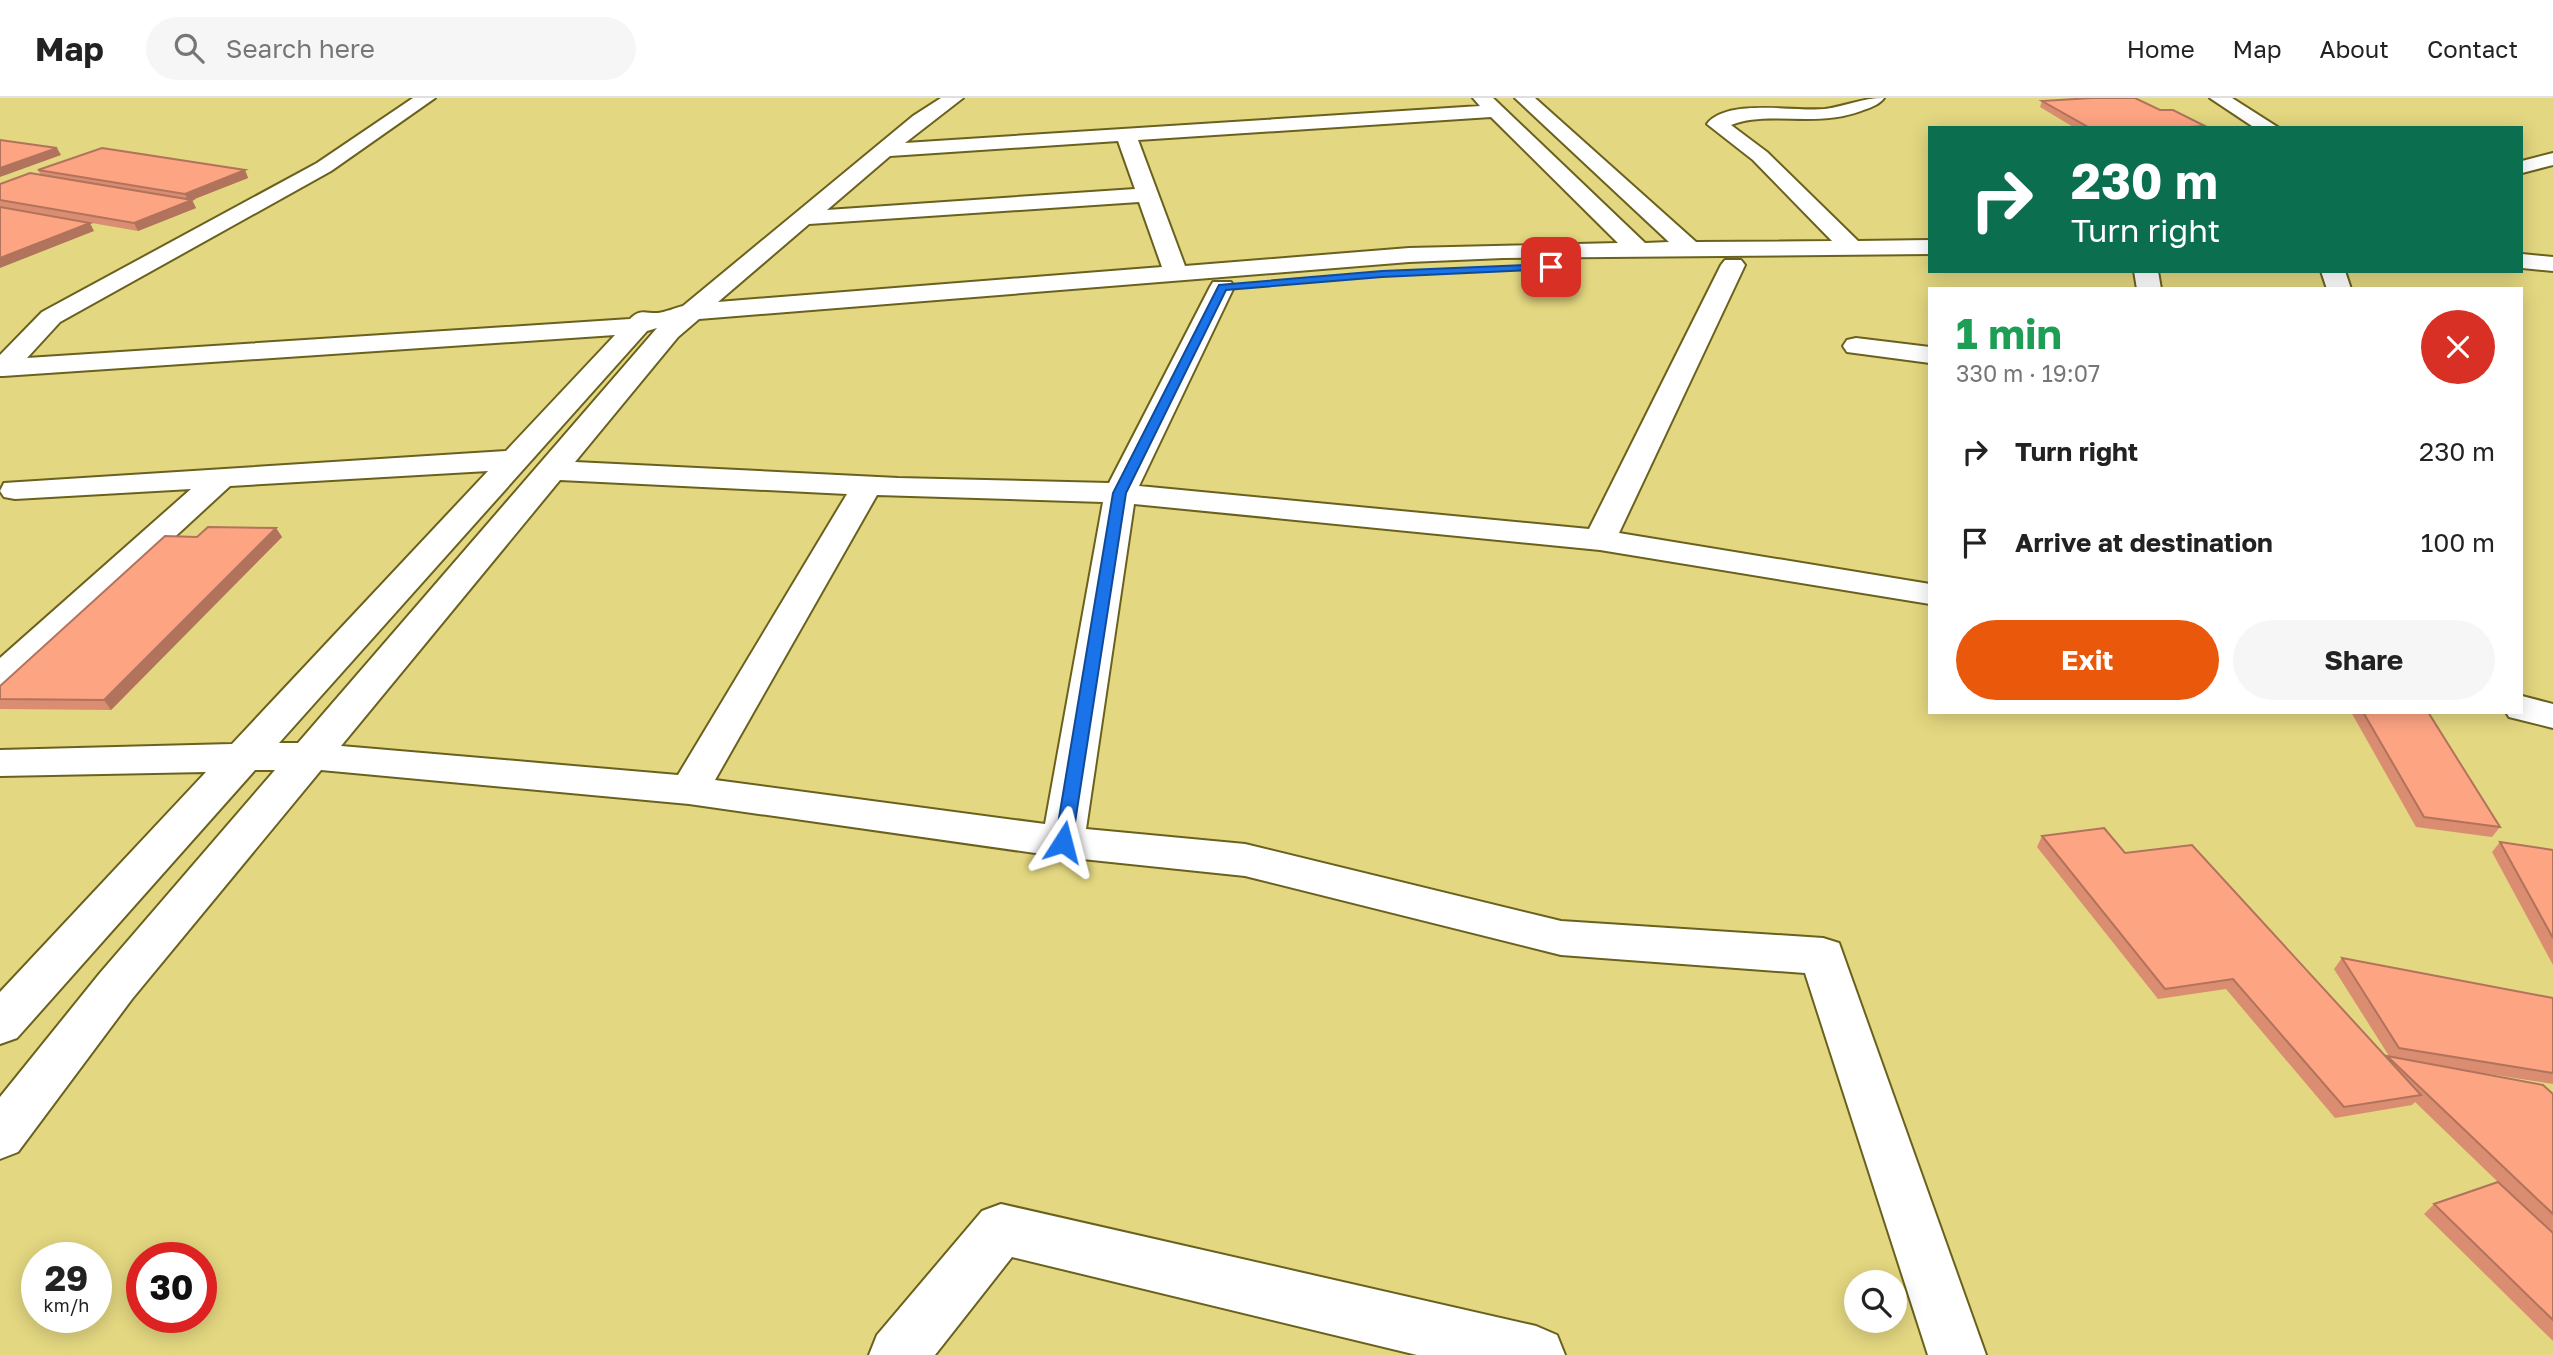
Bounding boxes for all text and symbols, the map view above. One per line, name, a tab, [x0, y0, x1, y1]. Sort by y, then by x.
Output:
search box	[146, 17, 636, 80]
text: Map	[35, 29, 104, 68]
icon: search	[170, 29, 208, 67]
text: Search here	[226, 33, 375, 64]
text: Home	[2127, 34, 2195, 63]
text: Map	[2233, 34, 2282, 63]
text: About	[2320, 34, 2389, 63]
text: Contact	[2427, 34, 2518, 63]
text: 230 m	[2071, 151, 2218, 210]
icon: right	[1956, 154, 2047, 245]
text: Turn right	[2071, 211, 2220, 249]
pin	[1521, 237, 1581, 297]
icon: arrive	[1532, 248, 1570, 286]
text: 1 min	[1956, 308, 2062, 358]
button: close	[2421, 310, 2495, 384]
text: 330 m · 19:07	[1956, 359, 2100, 387]
icon: right	[1956, 433, 1994, 471]
text: Turn right	[2015, 436, 2138, 467]
text: 230 m	[2419, 436, 2495, 467]
icon: arrive	[1956, 524, 1994, 562]
text: Arrive at destination	[2015, 527, 2273, 558]
text: 100 m	[2421, 527, 2495, 558]
button: Exit	[1956, 620, 2219, 700]
button: Share	[2233, 620, 2495, 700]
position arrow	[1026, 805, 1100, 879]
speed limit sign: 30	[126, 1242, 217, 1333]
text: 29	[45, 1257, 88, 1299]
map controls	[1844, 1270, 1907, 1333]
button: search	[1844, 1270, 1907, 1333]
text: km/h	[44, 1294, 89, 1316]

